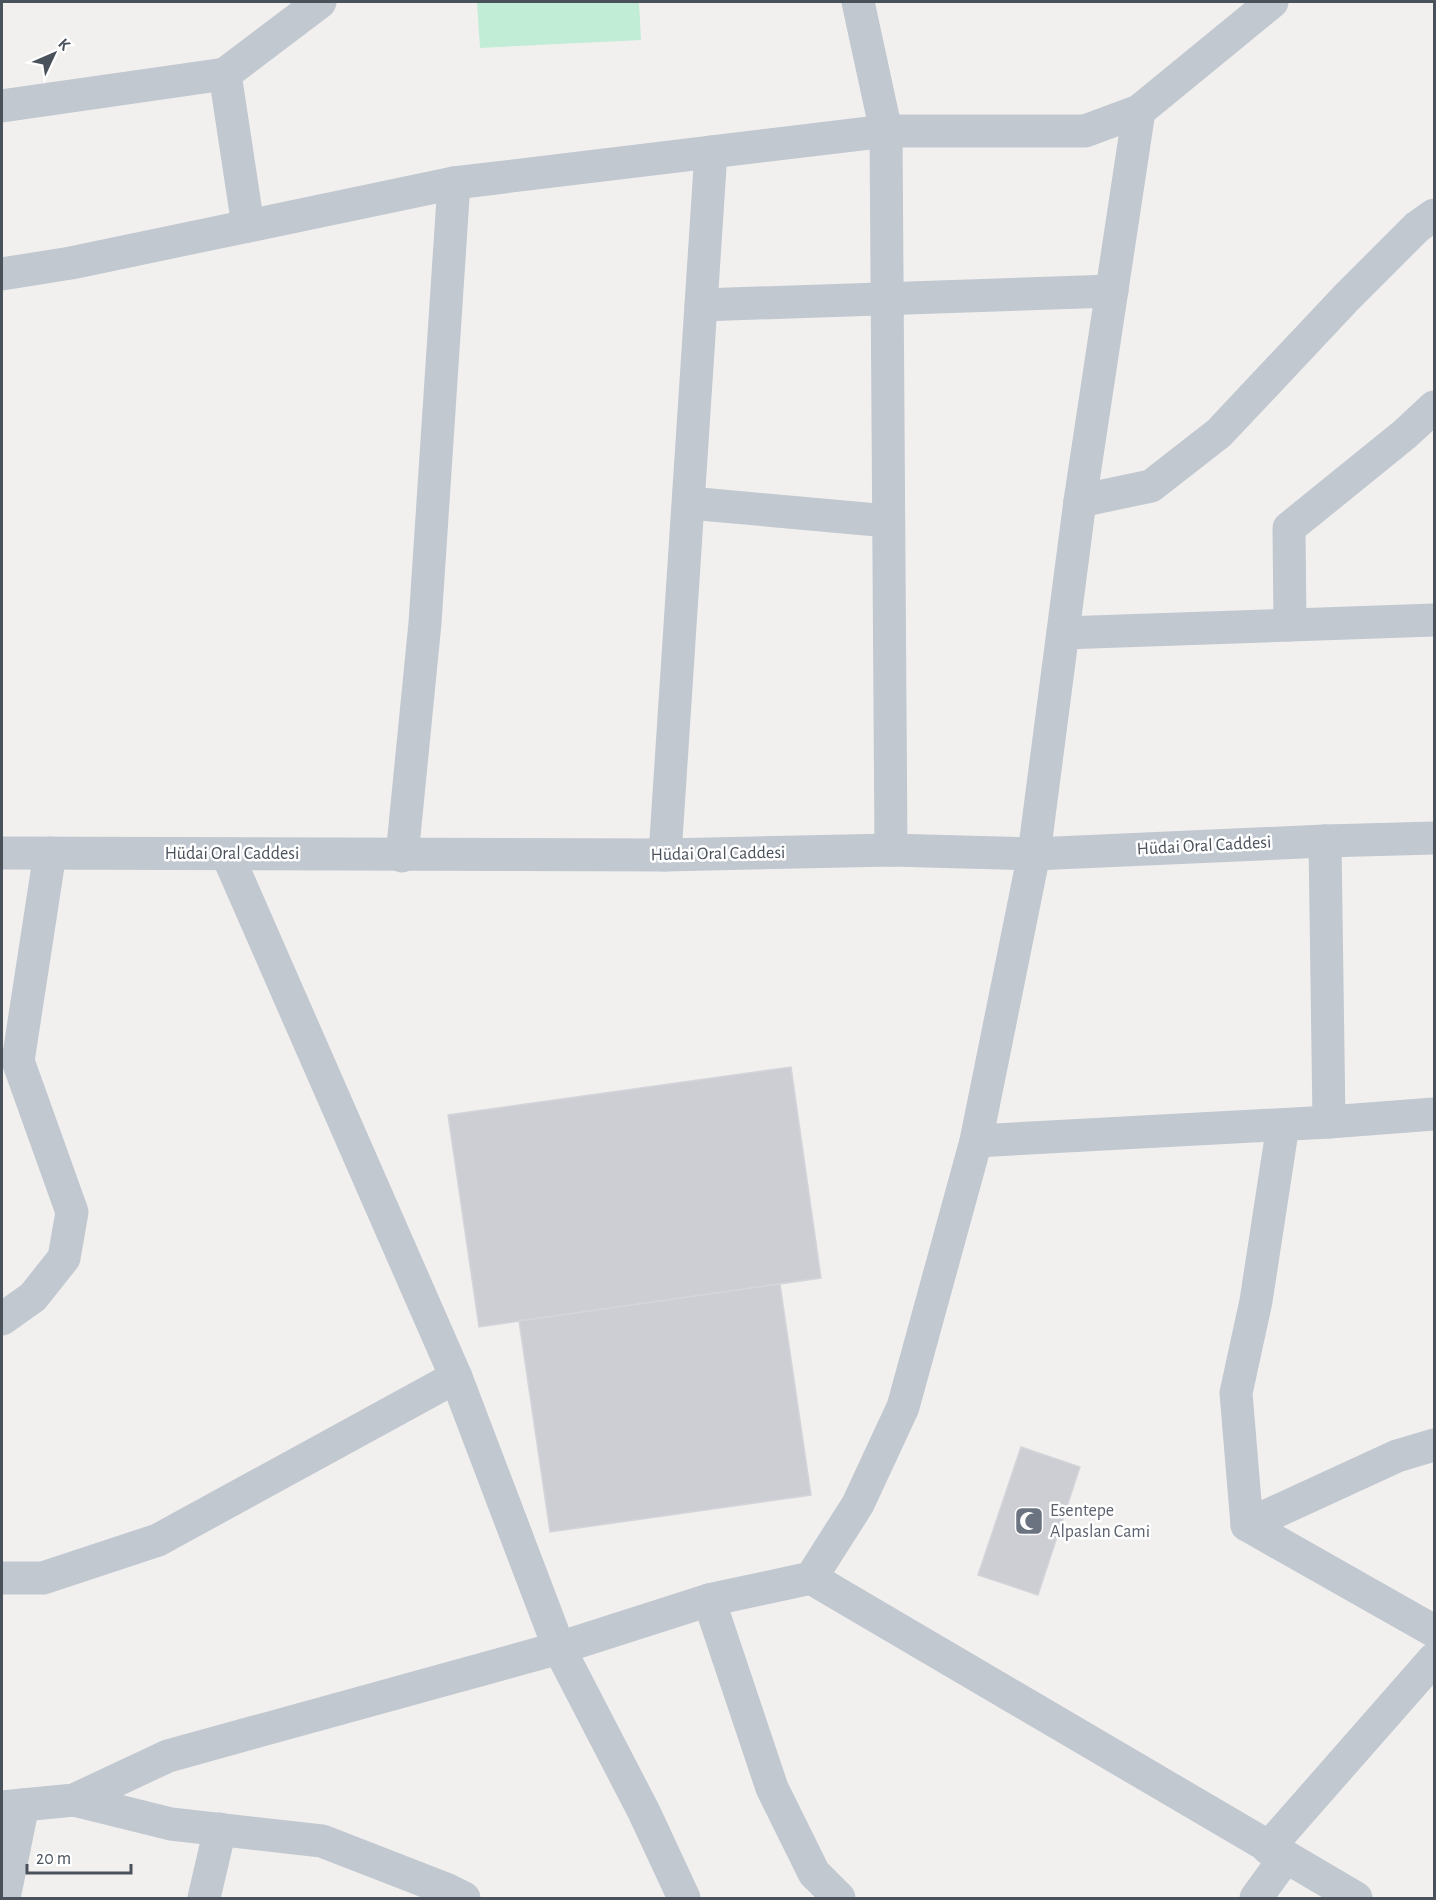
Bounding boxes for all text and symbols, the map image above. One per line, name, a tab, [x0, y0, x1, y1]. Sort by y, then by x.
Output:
north arrow	[24, 24, 84, 84]
text: K	[55, 35, 74, 54]
street label: Hüdai Oral Caddesi	[1136, 833, 1272, 859]
street label: Hüdai Oral Caddesi	[651, 844, 785, 864]
street label: Hüdai Oral Caddesi	[165, 845, 299, 863]
place label: Esentepe Alpaslan Cami	[1050, 1502, 1150, 1541]
mosque icon: Esentepe Alpaslan Cami	[1013, 1505, 1045, 1537]
scale bar	[27, 1837, 130, 1875]
text: 20 m	[36, 1850, 71, 1868]

